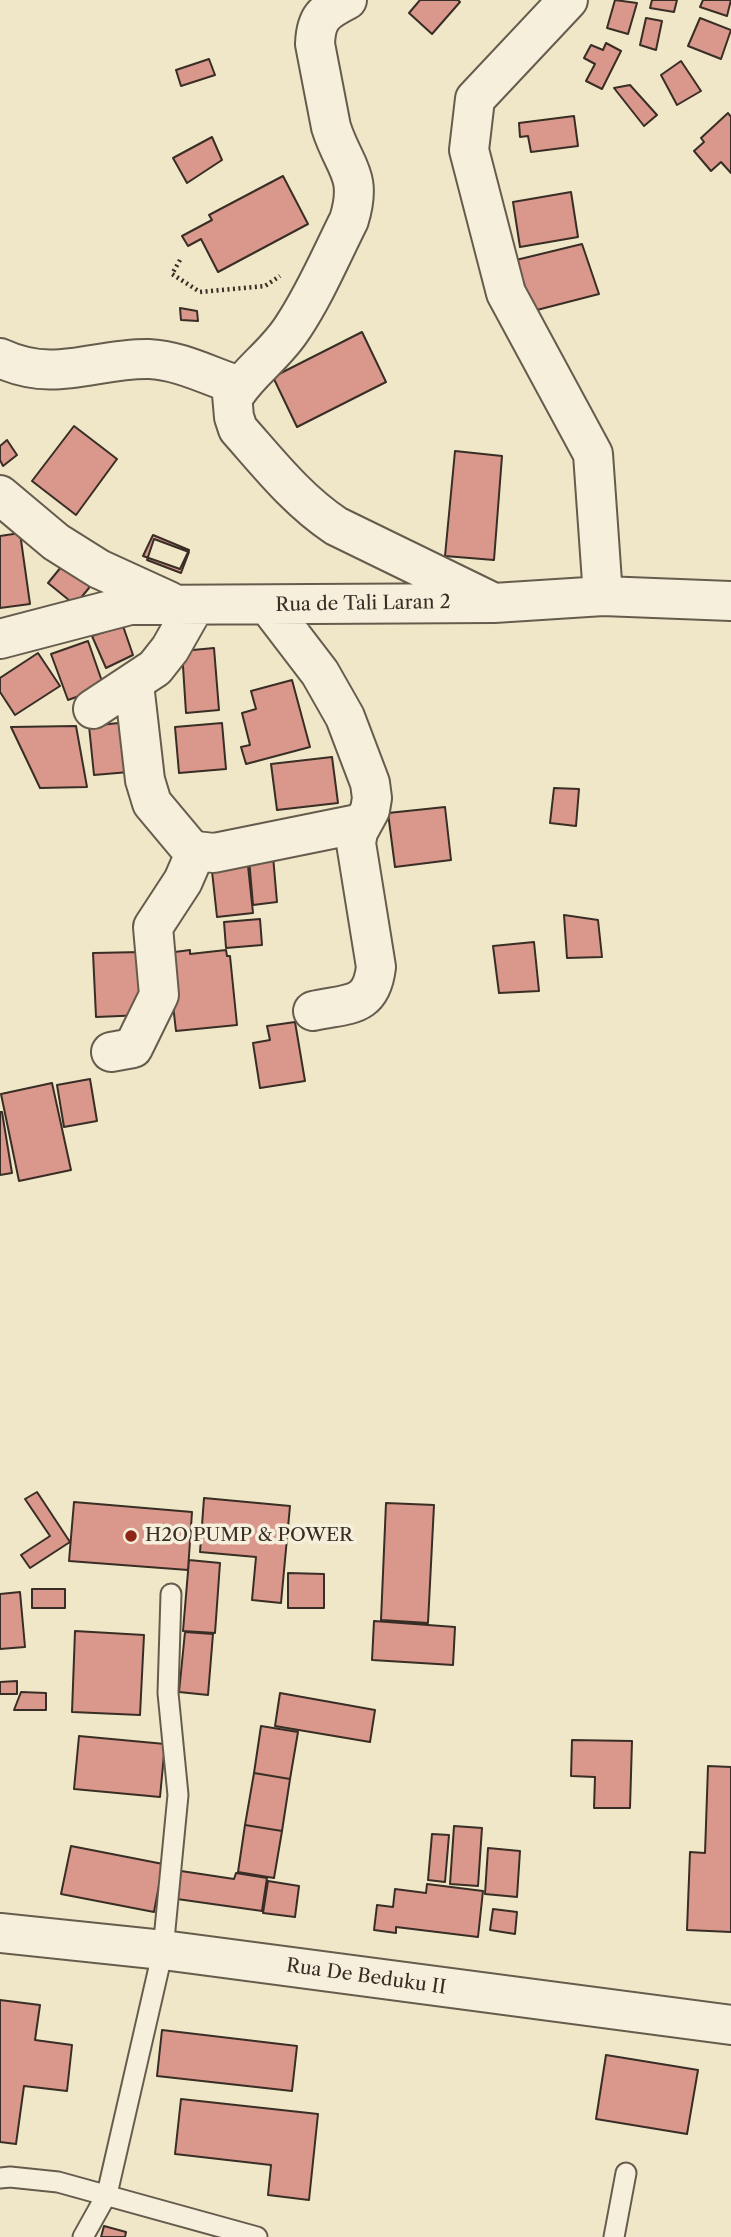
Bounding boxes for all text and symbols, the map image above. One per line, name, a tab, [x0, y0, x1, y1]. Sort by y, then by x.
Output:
street label: Rua de Tali Laran 2	[275, 591, 451, 617]
place label: H2O PUMP & POWER	[145, 1525, 353, 1547]
marker: H2O PUMP & POWER	[123, 1528, 139, 1544]
street label: Rua De Beduku II	[285, 1955, 447, 1999]

